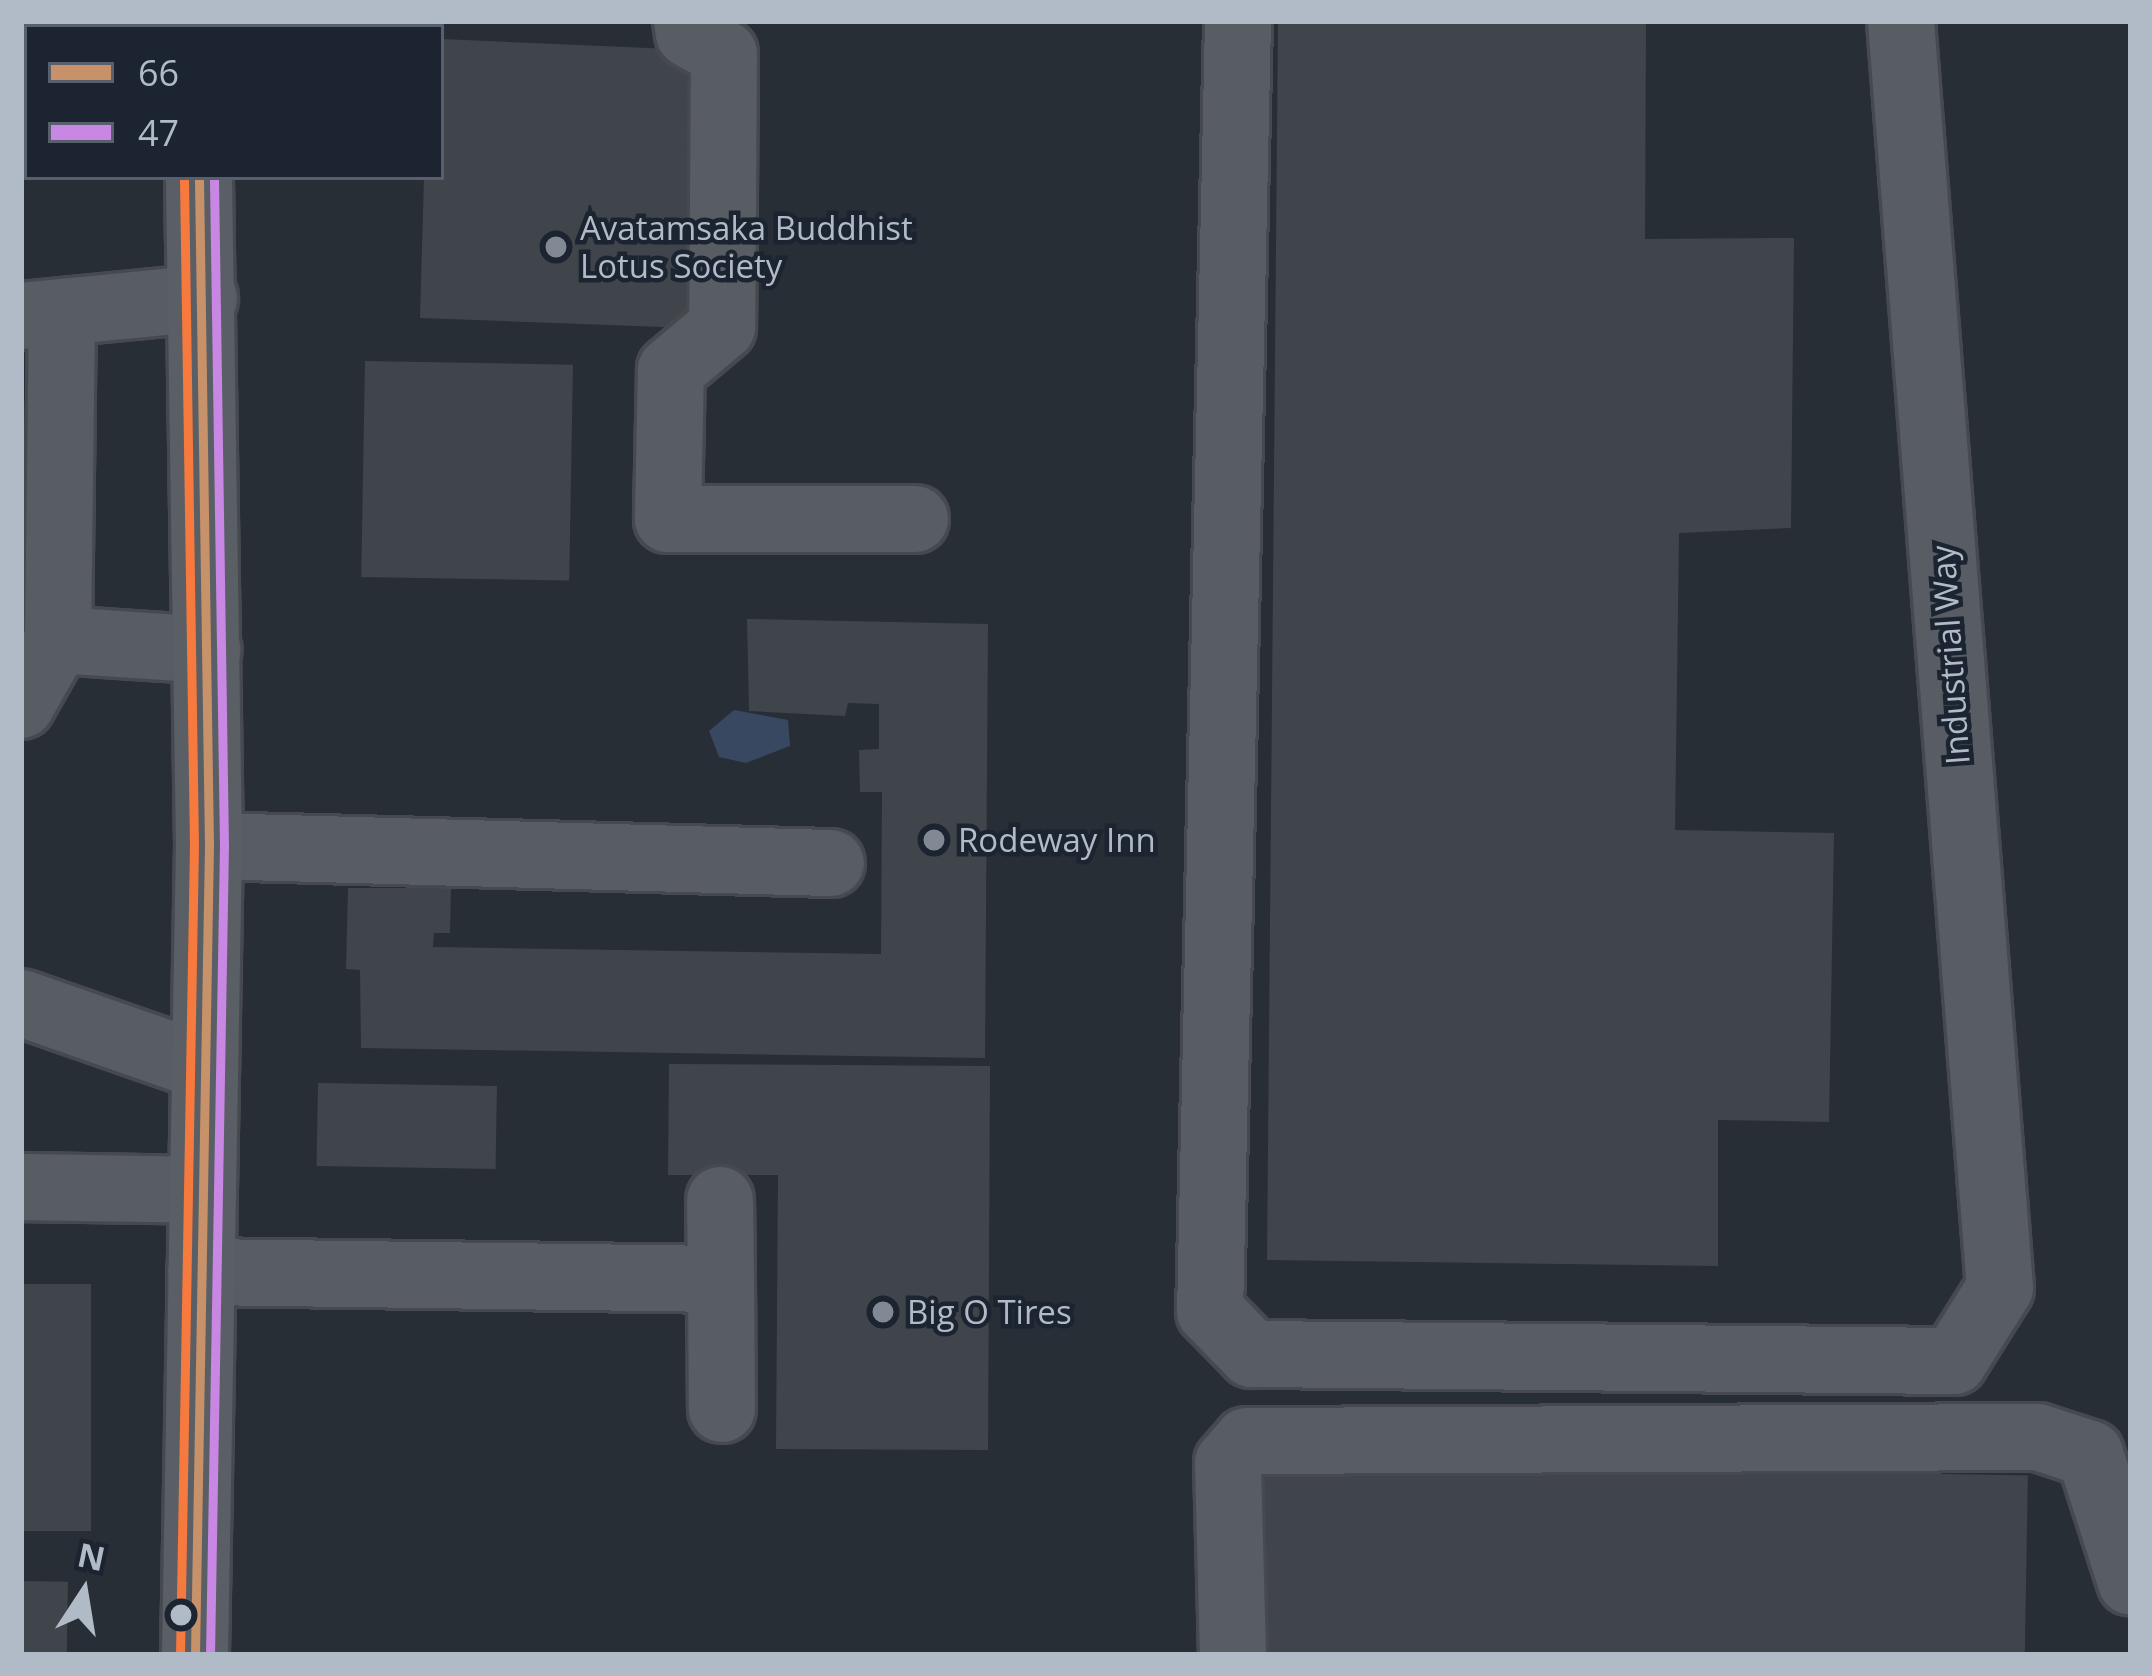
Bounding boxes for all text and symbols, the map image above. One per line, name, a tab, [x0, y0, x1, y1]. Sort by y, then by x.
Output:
legend	[24, 24, 444, 180]
text: 66	[138, 48, 179, 97]
text: 47	[138, 108, 179, 157]
place label: Avatamsaka Buddhist Lotus Society	[580, 208, 913, 286]
marker: Avatamsaka Buddhist Lotus Society	[543, 234, 569, 260]
street label: Industrial Way	[1923, 544, 1977, 766]
place label: Rodeway Inn	[958, 820, 1156, 860]
marker: Rodeway Inn	[921, 827, 947, 853]
place label: Big O Tires	[907, 1292, 1072, 1332]
marker: Big O Tires	[870, 1299, 896, 1325]
text: N	[74, 1531, 109, 1581]
north arrow	[24, 1532, 144, 1652]
unlabelled marker	[170, 1604, 192, 1626]

